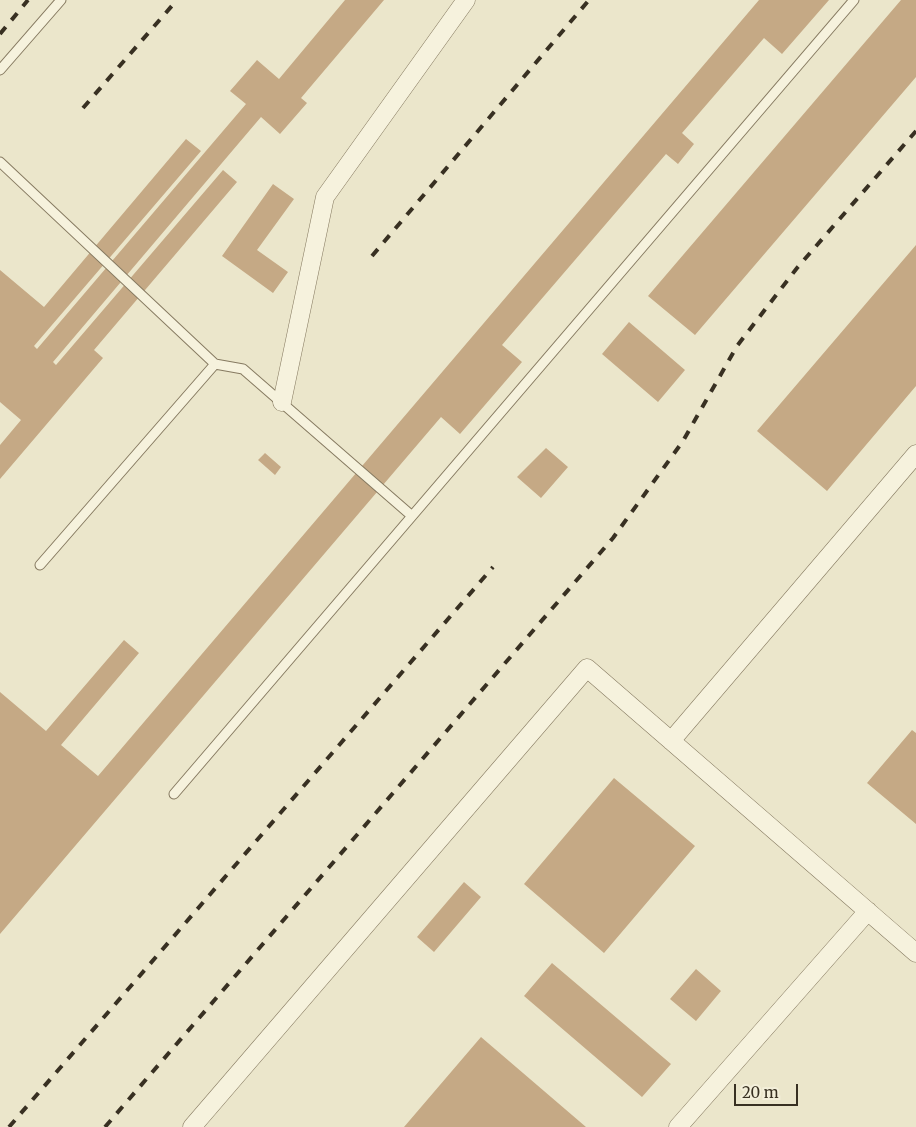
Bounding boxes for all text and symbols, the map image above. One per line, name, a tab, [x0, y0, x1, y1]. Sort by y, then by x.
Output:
scale bar	[736, 1074, 800, 1106]
text: 20 m	[742, 1083, 779, 1102]

